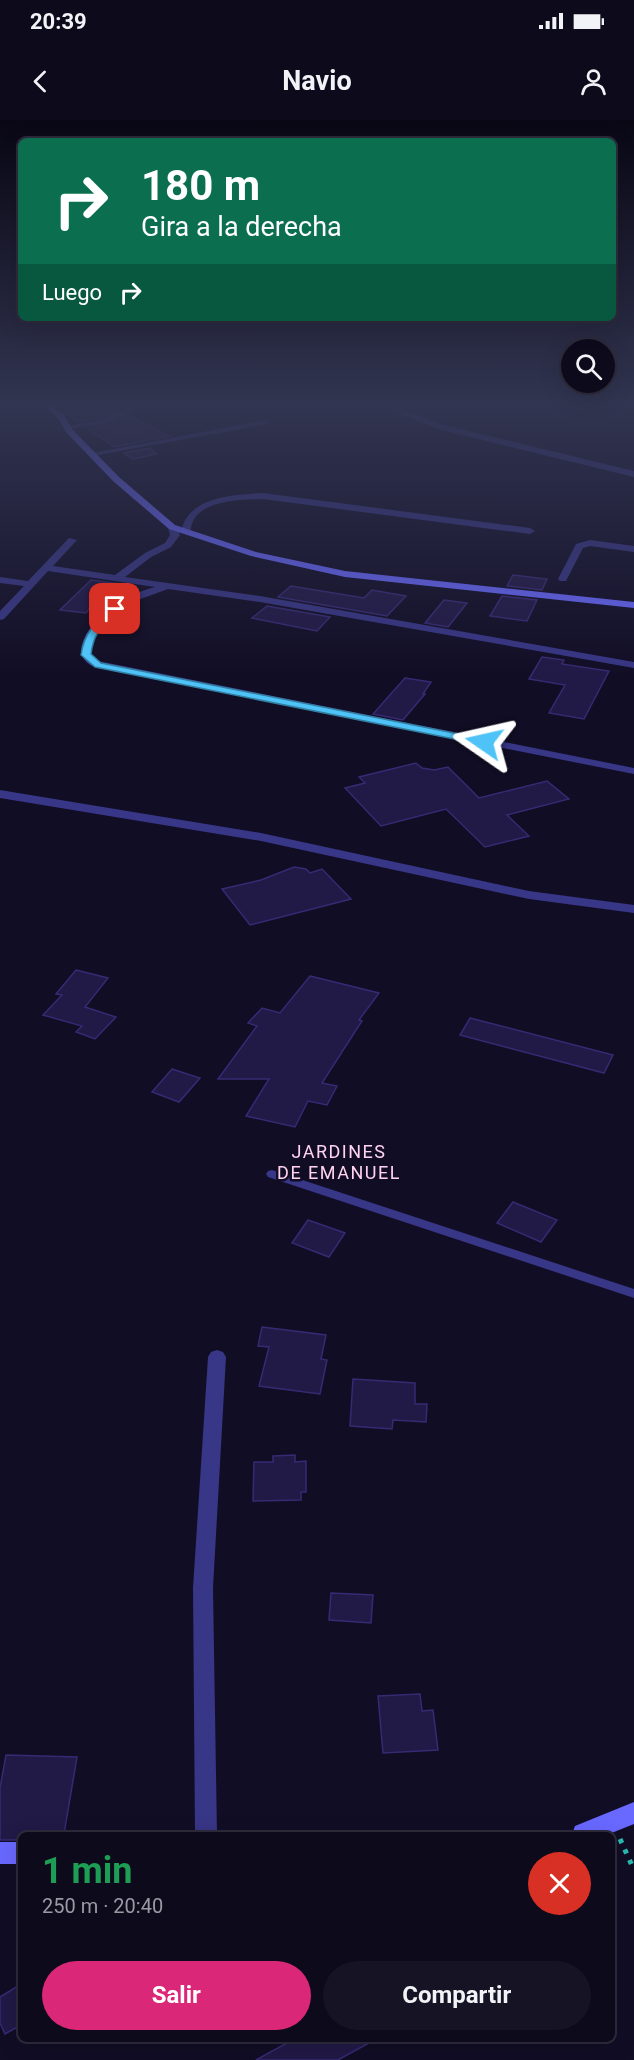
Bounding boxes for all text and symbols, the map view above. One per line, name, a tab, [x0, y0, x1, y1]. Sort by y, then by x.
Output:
text: 20:39	[30, 9, 87, 34]
icon: back	[24, 65, 57, 98]
text: Navio	[282, 65, 352, 97]
icon: person	[577, 65, 610, 98]
text: 180 m	[141, 161, 260, 210]
icon: right	[42, 162, 120, 240]
text: Gira a la derecha	[141, 211, 342, 243]
icon: right	[114, 276, 147, 309]
text: Luego	[42, 280, 102, 305]
map controls	[561, 339, 615, 393]
button: search	[561, 339, 615, 393]
pin	[89, 583, 140, 634]
icon: arrive	[98, 592, 131, 625]
position arrow	[452, 710, 516, 774]
district label: JARDINES DE EMANUEL	[277, 1141, 401, 1183]
text: 1 min	[42, 1850, 133, 1892]
button: close	[528, 1852, 591, 1915]
text: 250 m · 20:40	[42, 1894, 163, 1918]
button: Salir	[42, 1961, 311, 2030]
button: Compartir	[323, 1961, 591, 2030]

